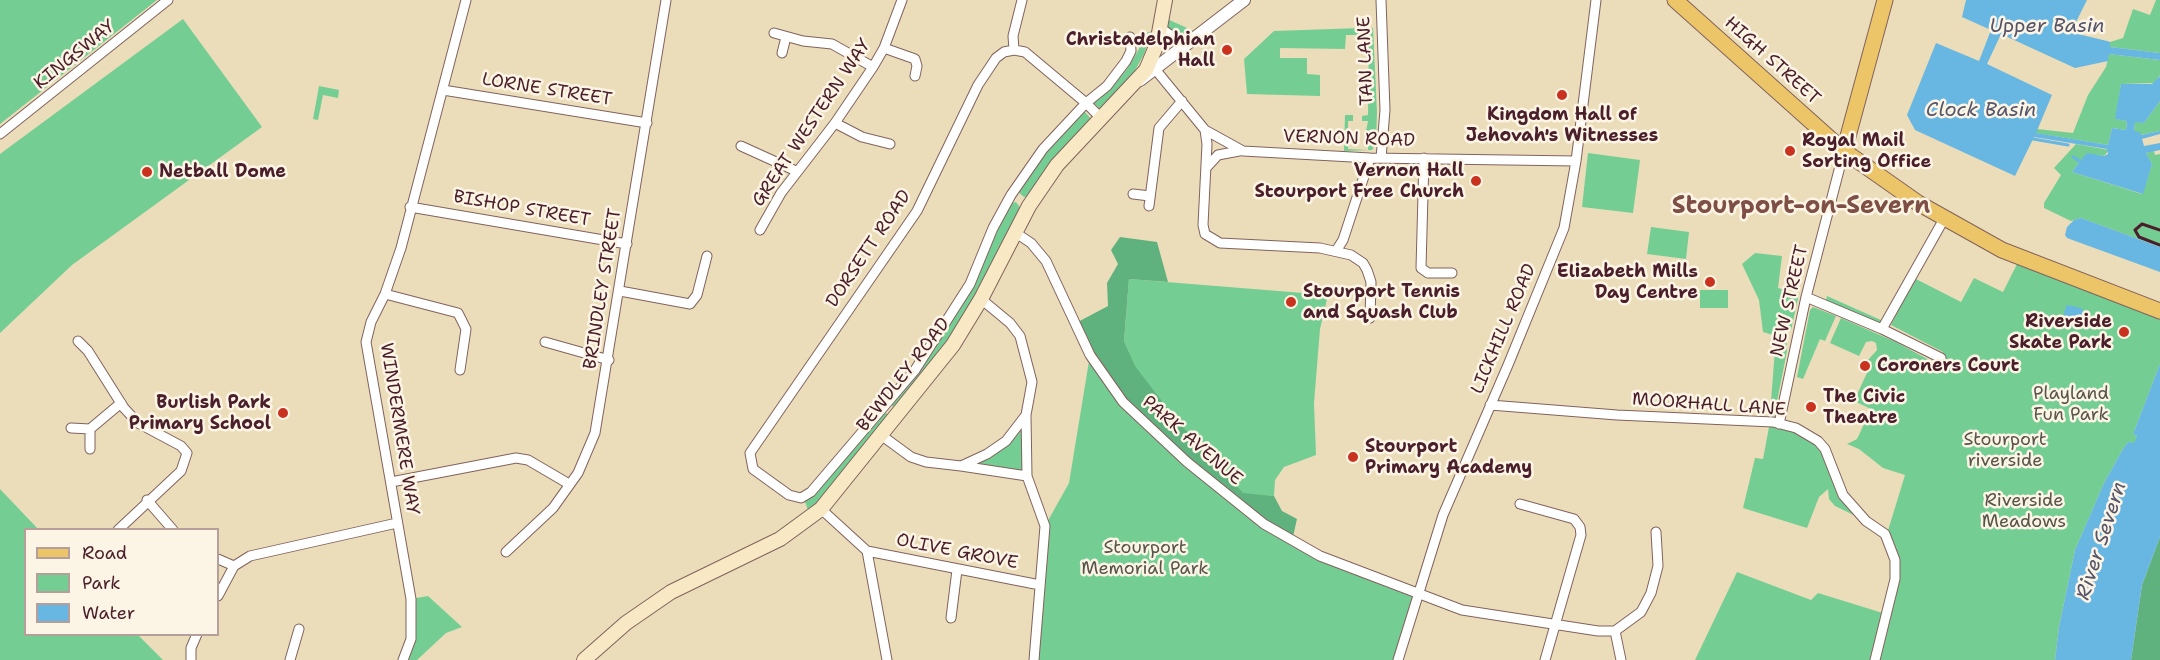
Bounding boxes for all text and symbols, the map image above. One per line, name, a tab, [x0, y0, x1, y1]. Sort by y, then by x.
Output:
street label: HIGH STREET	[1720, 12, 1824, 110]
water label: Upper Basin	[1990, 15, 2104, 39]
street label: KINGSWAY	[30, 16, 120, 94]
street label: TAN LANE	[1354, 16, 1378, 106]
place label: Christadelphian Hall	[1066, 29, 1215, 72]
street label: GREAT WESTERN WAY	[748, 35, 876, 211]
marker: Christadelphian Hall	[1220, 43, 1234, 57]
street label: LORNE STREET	[480, 69, 614, 111]
marker: Kingdom Hall of Jehovah's Witnesses	[1555, 88, 1569, 102]
water label: Clock Basin	[1926, 99, 2036, 123]
place label: Kingdom Hall of Jehovah's Witnesses	[1466, 104, 1658, 146]
street label: VERNON ROAD	[1283, 126, 1415, 152]
place label: Royal Mail Sorting Office	[1802, 130, 1931, 172]
marker: Royal Mail Sorting Office	[1783, 144, 1797, 158]
place label: Vernon Hall Stourport Free Church	[1255, 160, 1464, 202]
place label: Netball Dome	[159, 161, 286, 183]
marker: Netball Dome	[140, 165, 154, 179]
marker: Vernon Hall Stourport Free Church	[1469, 174, 1483, 188]
street label: BISHOP STREET	[452, 186, 592, 232]
street label: DORSETT ROAD	[822, 186, 916, 312]
district label: Stourport-on-Severn	[1672, 193, 1930, 221]
street label: BRINDLEY STREET	[580, 207, 626, 371]
street label: NEW STREET	[1767, 243, 1813, 359]
street label: LICKHILL ROAD	[1467, 261, 1541, 397]
place label: Elizabeth Mills Day Centre	[1557, 261, 1698, 304]
marker: Elizabeth Mills Day Centre	[1703, 275, 1717, 289]
place label: Stourport Tennis and Squash Club	[1303, 281, 1460, 324]
marker: Stourport Tennis and Squash Club	[1284, 295, 1298, 309]
place label: Riverside Skate Park	[2009, 311, 2112, 354]
street label: BEWDLEY ROAD	[853, 314, 955, 436]
marker: Riverside Skate Park	[2117, 325, 2131, 339]
street label: WINDERMERE WAY	[375, 341, 423, 517]
place label: Coroners Court	[1877, 355, 2019, 377]
marker: Coroners Court	[1858, 359, 1872, 373]
park label: Playland Fun Park	[2033, 383, 2109, 426]
place label: The Civic Theatre	[1823, 386, 1905, 428]
street label: MOORHALL LANE	[1631, 389, 1787, 421]
place label: Burlish Park Primary School	[129, 392, 271, 434]
street label: PARK AVENUE	[1138, 392, 1246, 490]
marker: The Civic Theatre	[1804, 400, 1818, 414]
marker: Burlish Park Primary School	[276, 406, 290, 420]
park label: Stourport riverside	[1963, 429, 2047, 472]
place label: Stourport Primary Academy	[1365, 436, 1532, 478]
marker: Stourport Primary Academy	[1346, 450, 1360, 464]
water label: River Severn	[2072, 479, 2132, 603]
park label: Riverside Meadows	[1982, 490, 2066, 532]
legend	[24, 528, 219, 636]
street label: OLIVE GROVE	[894, 530, 1020, 574]
park label: Stourport Memorial Park	[1081, 537, 1209, 580]
text: Road	[82, 541, 127, 565]
text: Park	[82, 571, 121, 595]
text: Water	[82, 601, 135, 625]

